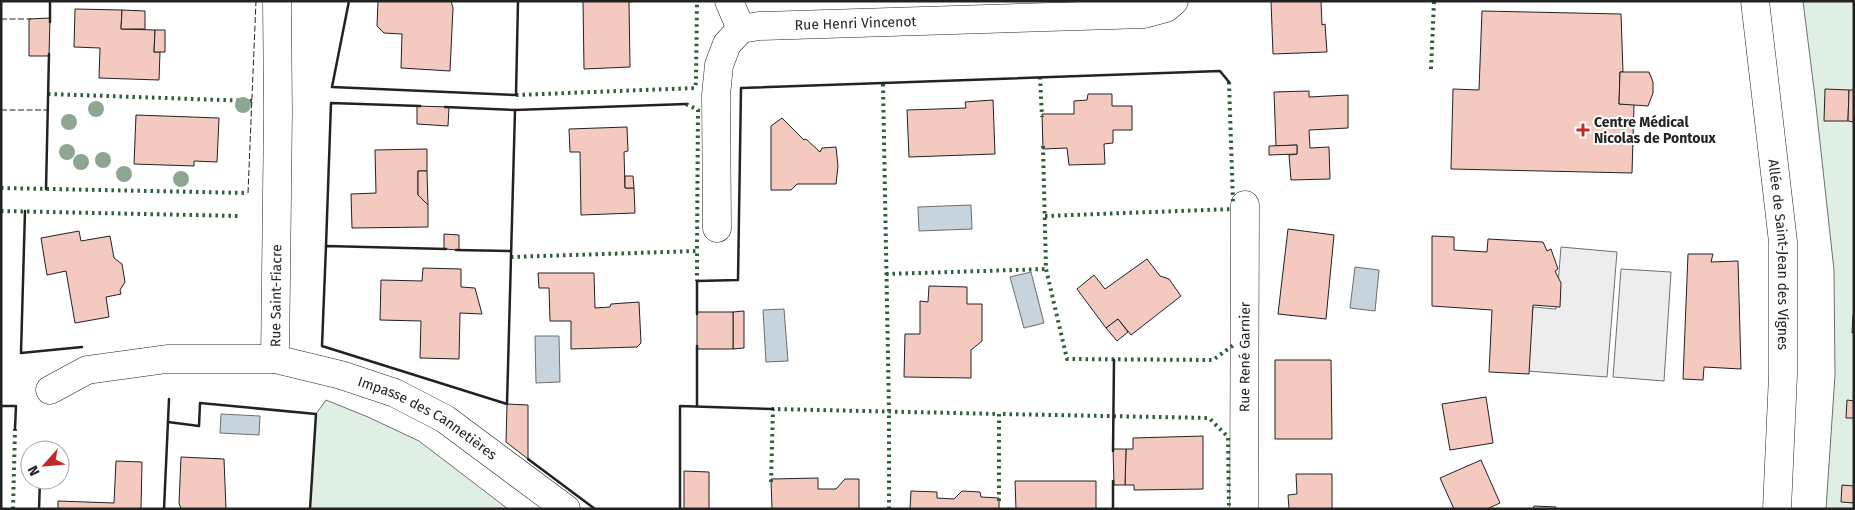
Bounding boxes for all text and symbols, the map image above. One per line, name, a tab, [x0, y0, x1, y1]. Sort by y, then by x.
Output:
street label: Rue Henri Vincenot	[794, 13, 918, 33]
place label: Centre Médical Nicolas de Pontoux	[1594, 114, 1717, 147]
marker: Centre Médical Nicolas de Pontoux	[1576, 123, 1590, 137]
street label: Allée de Saint-Jean des Vignes	[1765, 158, 1792, 351]
street label: Rue Saint-Fiacre	[267, 244, 285, 347]
street label: Rue René Garnier	[1236, 301, 1253, 412]
street label: Impasse des Cannetières	[356, 373, 501, 463]
north arrow	[20, 440, 70, 490]
text: N	[24, 463, 44, 479]

